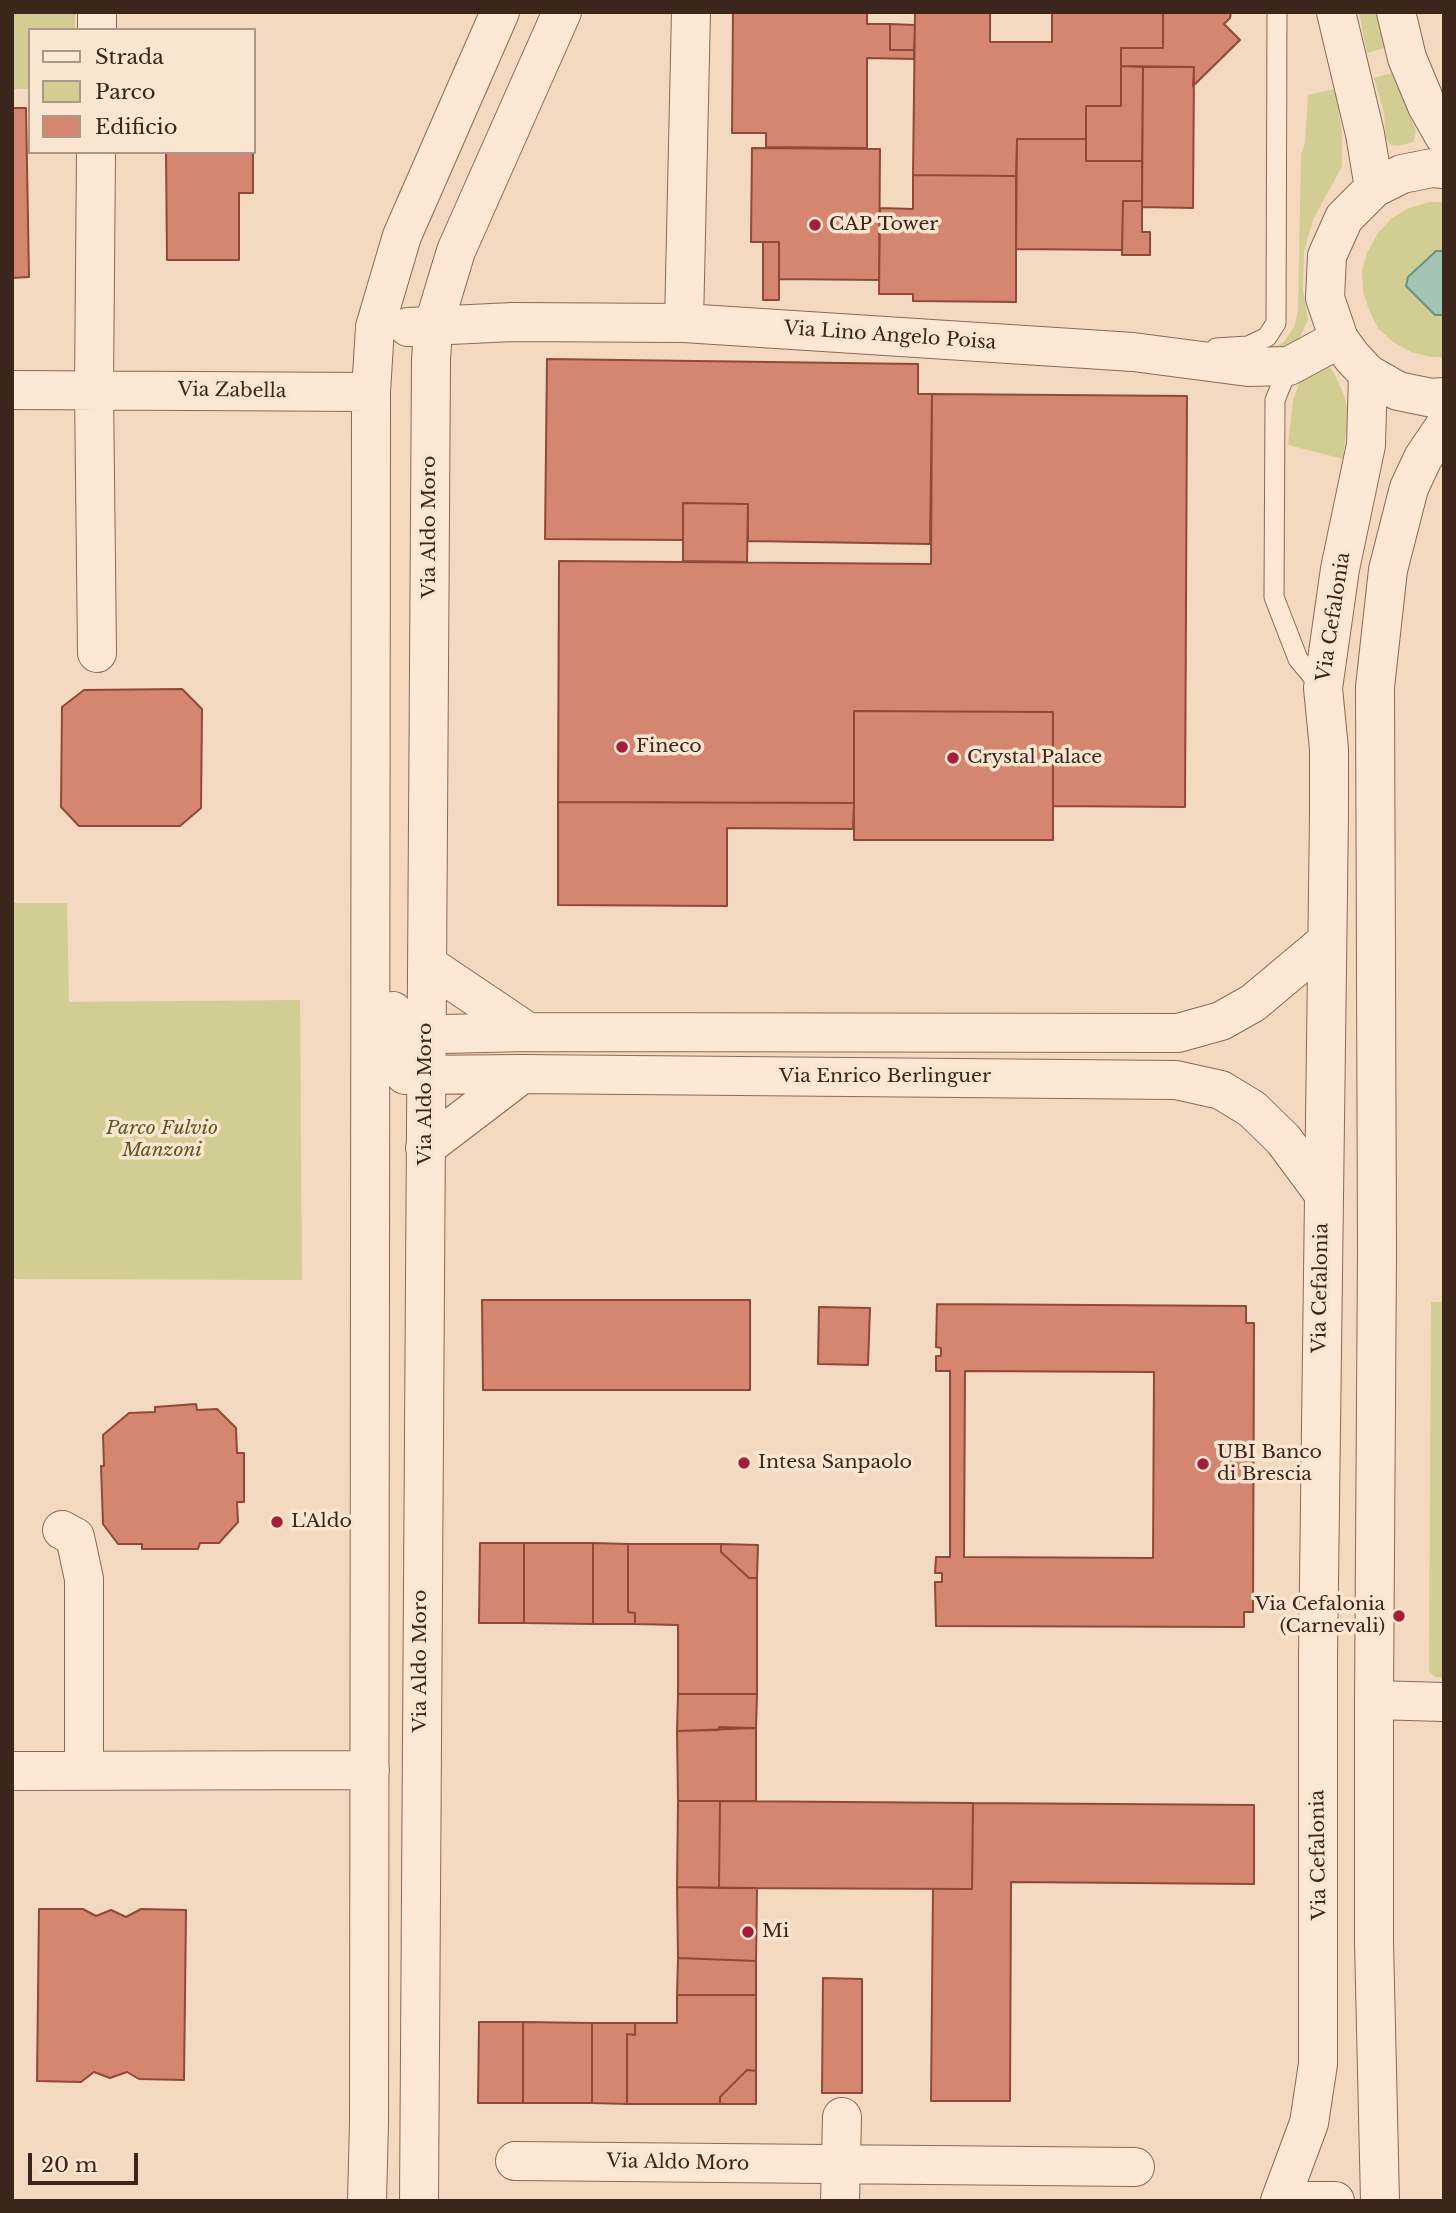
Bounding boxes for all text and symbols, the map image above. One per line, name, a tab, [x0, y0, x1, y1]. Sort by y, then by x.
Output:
legend	[28, 28, 256, 154]
text: Strada	[95, 44, 164, 70]
text: Parco	[95, 79, 156, 105]
text: Edificio	[95, 114, 177, 140]
place label: CAP Tower	[829, 214, 938, 236]
marker: CAP Tower	[807, 217, 823, 233]
street label: Via Lino Angelo Poisa	[783, 317, 997, 355]
street label: Via Zabella	[178, 379, 286, 403]
street label: Via Aldo Moro	[419, 456, 441, 598]
street label: Via Cefalonia	[1313, 551, 1355, 683]
place label: Fineco	[636, 736, 702, 758]
marker: Fineco	[614, 739, 630, 755]
place label: Crystal Palace	[967, 747, 1102, 769]
marker: Crystal Palace	[945, 750, 961, 766]
street label: Via Aldo Moro	[415, 1023, 437, 1165]
street label: Via Enrico Berlinguer	[779, 1066, 991, 1088]
park label: Parco Fulvio Manzoni	[106, 1118, 218, 1162]
street label: Via Cefalonia	[1308, 1223, 1334, 1353]
place label: UBI Banco di Brescia	[1217, 1442, 1322, 1486]
place label: Intesa Sanpaolo	[758, 1452, 912, 1474]
marker: Intesa Sanpaolo	[736, 1455, 752, 1471]
marker: UBI Banco di Brescia	[1195, 1456, 1211, 1472]
place label: L'Aldo	[291, 1511, 352, 1533]
marker: L'Aldo	[269, 1514, 285, 1530]
street label: Via Aldo Moro	[410, 1590, 432, 1732]
place label: Via Cefalonia (Carnevali)	[1255, 1594, 1385, 1638]
marker: Via Cefalonia (Carnevali)	[1391, 1608, 1407, 1624]
street label: Via Cefalonia	[1306, 1790, 1332, 1920]
place label: Mi	[762, 1921, 789, 1943]
marker: Mi	[740, 1924, 756, 1940]
scale bar	[32, 2140, 142, 2184]
street label: Via Aldo Moro	[606, 2150, 750, 2176]
text: 20 m	[41, 2152, 98, 2178]

